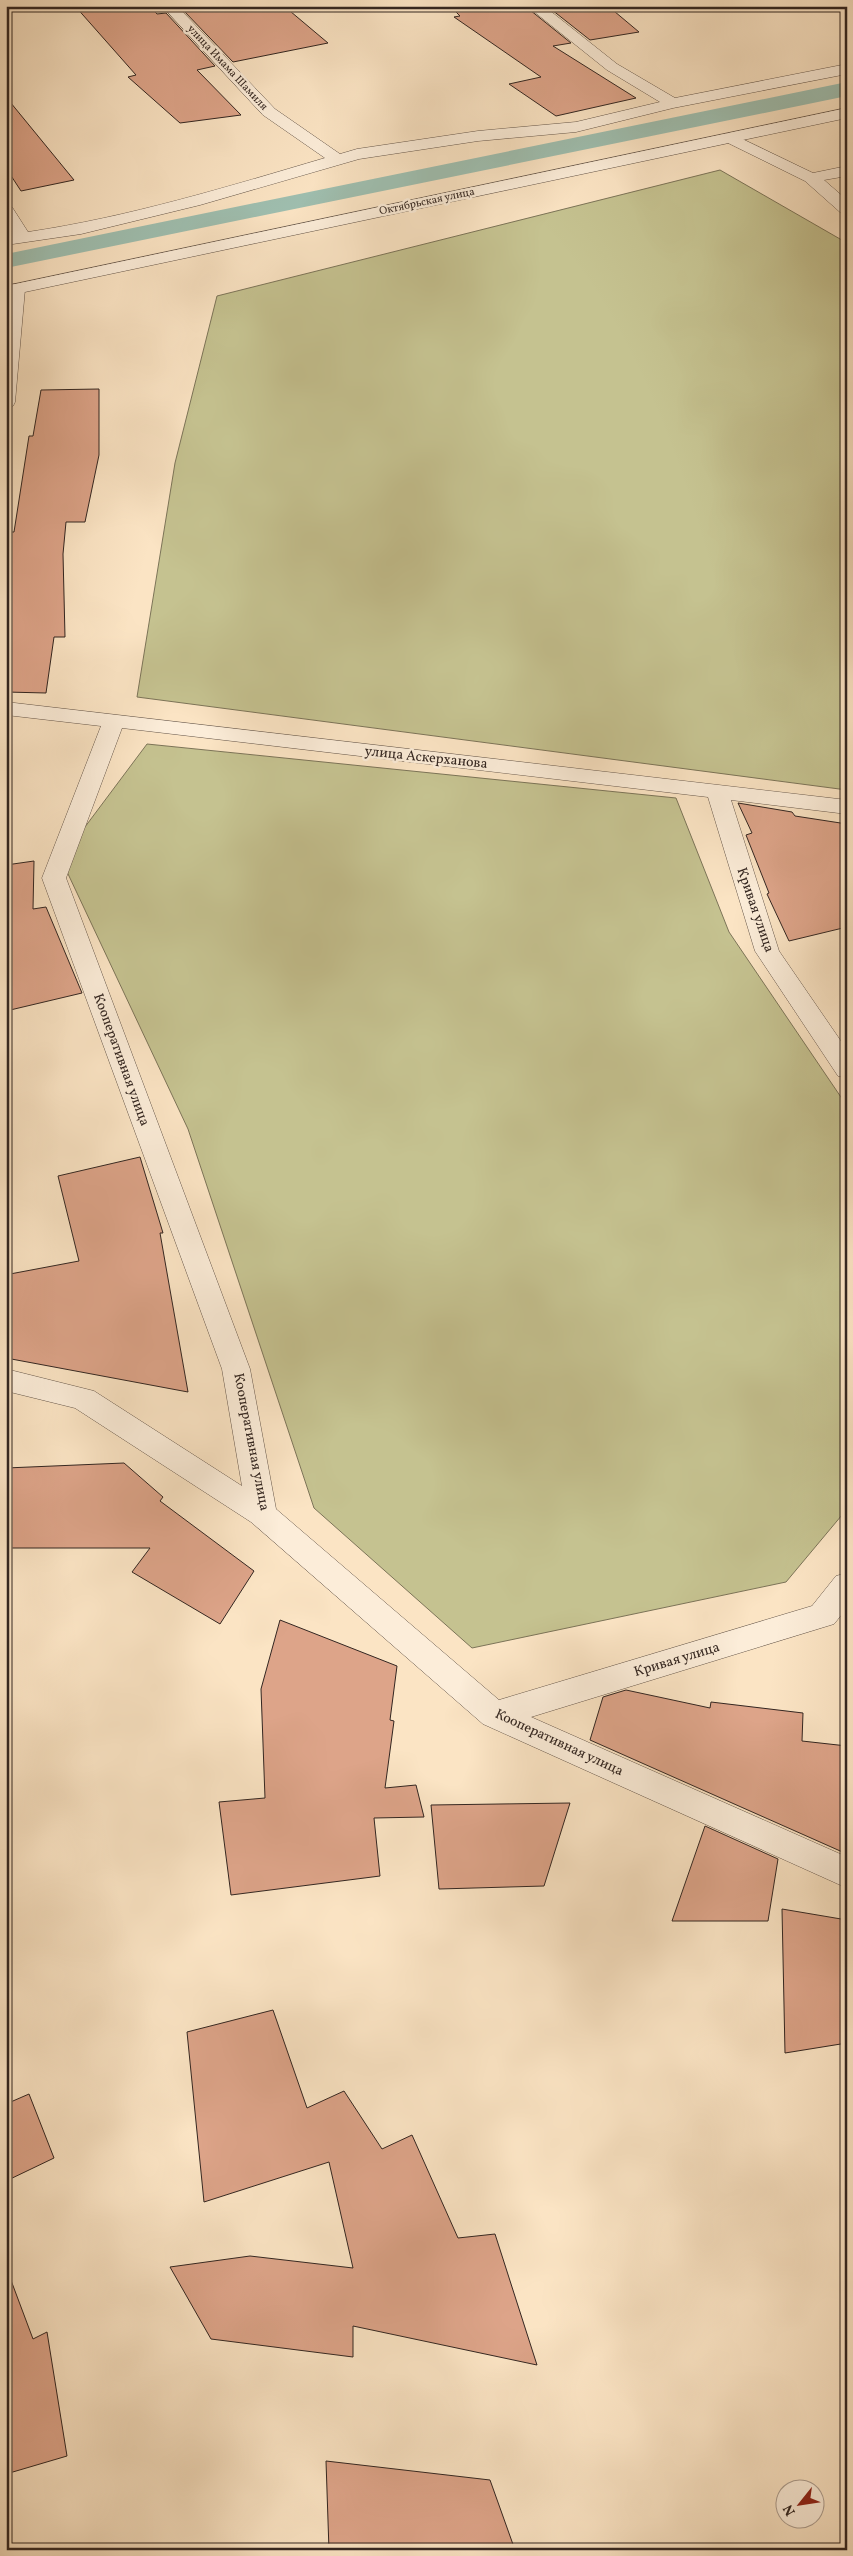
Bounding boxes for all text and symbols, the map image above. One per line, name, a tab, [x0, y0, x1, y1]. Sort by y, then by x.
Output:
street label: улица Имама Шамиля	[183, 22, 271, 114]
street label: Октябрьская улица	[378, 184, 477, 219]
street label: улица Аскерханова	[364, 742, 488, 774]
street label: Кривая улица	[732, 865, 778, 955]
street label: Кооперативная улица	[88, 991, 154, 1129]
street label: Кооперативная улица	[228, 1372, 274, 1512]
street label: Кривая улица	[632, 1638, 722, 1682]
street label: Кооперативная улица	[492, 1705, 626, 1781]
north arrow	[776, 2478, 826, 2528]
text: N	[779, 2501, 801, 2519]

